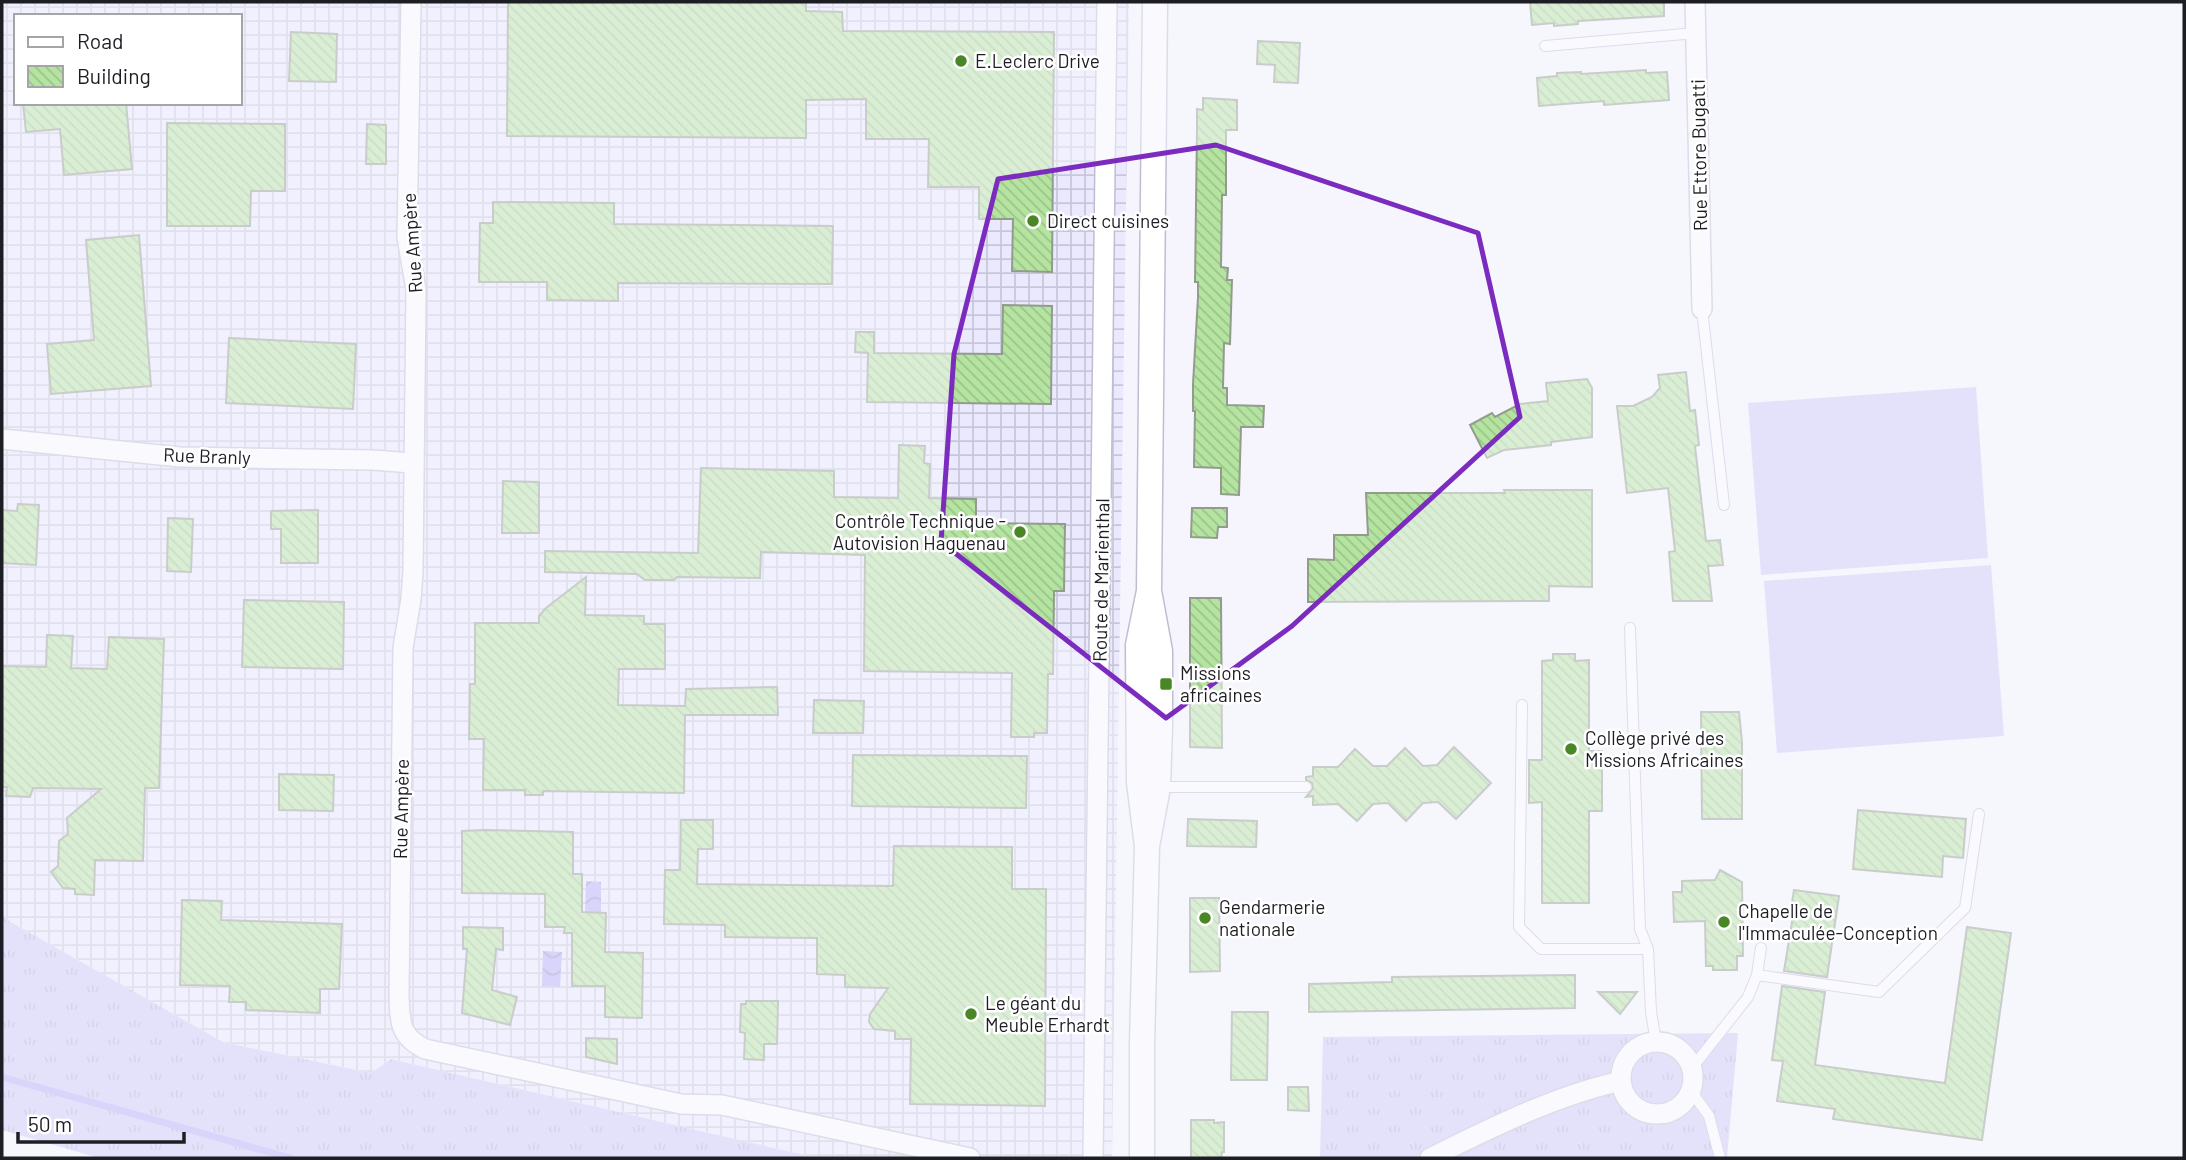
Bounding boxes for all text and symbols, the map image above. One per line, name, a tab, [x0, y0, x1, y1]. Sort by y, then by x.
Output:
legend	[14, 14, 242, 105]
text: Road	[77, 28, 123, 53]
place label: E.Leclerc Drive	[975, 49, 1100, 72]
marker: E.Leclerc Drive	[953, 53, 969, 69]
text: Building	[77, 63, 151, 88]
street label: Rue Ettore Bugatti	[1686, 79, 1711, 231]
street label: Rue Ampère	[397, 192, 426, 294]
place label: Direct cuisines	[1047, 209, 1169, 232]
marker: Direct cuisines	[1025, 213, 1041, 229]
street label: Rue Branly	[163, 442, 251, 469]
street label: Route de Marienthal	[1088, 498, 1113, 662]
place label: Contrôle Technique - Autovision Haguenau	[833, 509, 1006, 554]
marker: Contrôle Technique - Autovision Haguenau	[1012, 524, 1028, 540]
place label: Missions africaines	[1180, 661, 1262, 706]
marker: Missions africaines	[1158, 676, 1174, 692]
place label: Collège privé des Missions Africaines	[1585, 726, 1743, 771]
marker: Collège privé des Missions Africaines	[1563, 741, 1579, 757]
street label: Rue Ampère	[388, 759, 413, 859]
place label: Gendarmerie nationale	[1219, 895, 1325, 940]
place label: Chapelle de l'Immaculée-Conception	[1738, 899, 1938, 944]
marker: Gendarmerie nationale	[1197, 910, 1213, 926]
marker: Chapelle de l'Immaculée-Conception	[1716, 914, 1732, 930]
place label: Le géant du Meuble Erhardt	[985, 991, 1110, 1036]
marker: Le géant du Meuble Erhardt	[963, 1006, 979, 1022]
scale bar	[18, 1100, 184, 1144]
text: 50 m	[28, 1111, 72, 1136]

